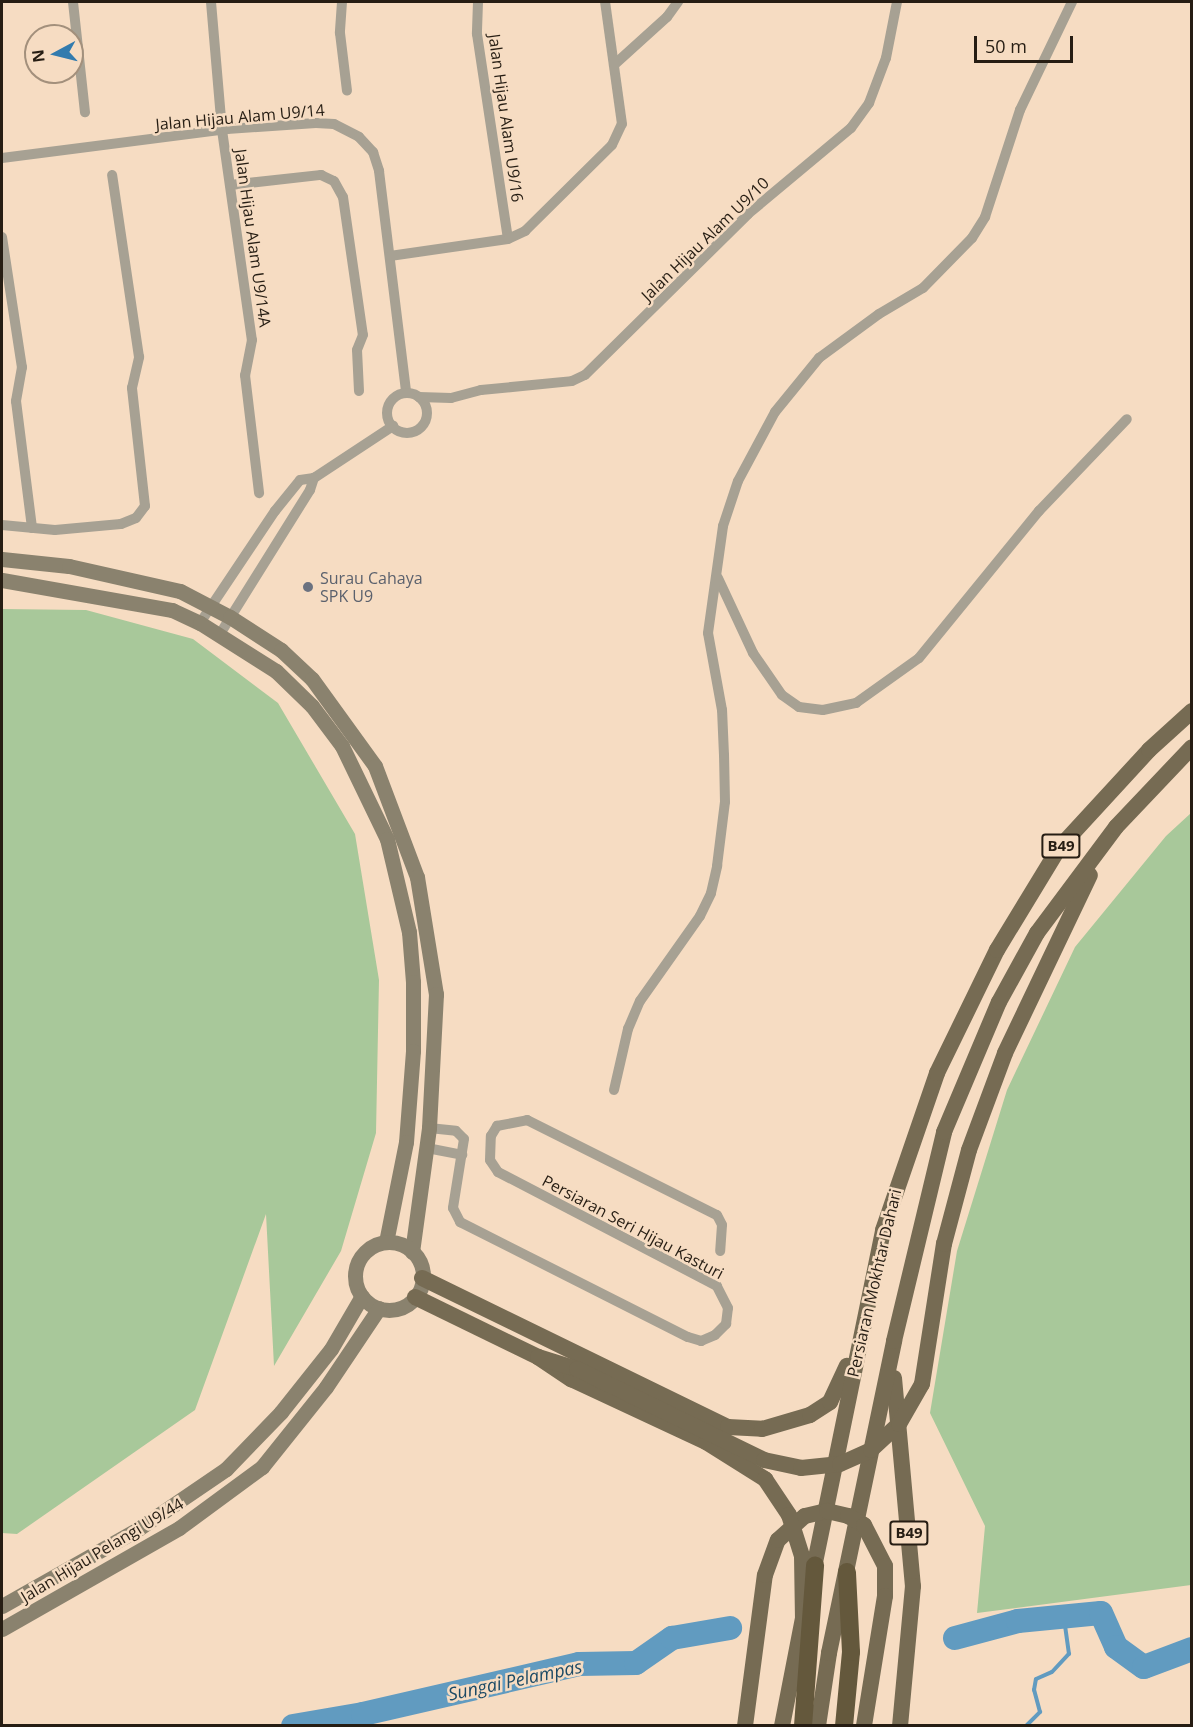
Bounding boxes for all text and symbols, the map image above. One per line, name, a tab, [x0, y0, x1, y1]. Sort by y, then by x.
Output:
north arrow	[24, 24, 84, 84]
scale bar	[977, 24, 1076, 62]
street label: Jalan Hijau Alam U9/16	[485, 33, 527, 203]
text: 50 m	[985, 34, 1027, 58]
text: N	[26, 48, 50, 64]
street label: Jalan Hijau Alam U9/14	[155, 100, 325, 134]
street label: Jalan Hijau Alam U9/14A	[231, 148, 275, 328]
street label: Jalan Hijau Alam U9/10	[637, 173, 773, 305]
place label: Surau Cahaya SPK U9	[320, 568, 423, 606]
marker: Surau Cahaya SPK U9	[301, 580, 315, 594]
road number: B49	[1040, 834, 1082, 858]
street label: Persiaran Seri Hijau Kasturi	[539, 1171, 727, 1283]
street label: Persiaran Mokhtar Dahari	[843, 1187, 905, 1379]
street label: Jalan Hijau Pelangi U9/44	[17, 1494, 187, 1606]
road number: B49	[888, 1521, 930, 1545]
water label: Sungai Pelampas	[446, 1655, 584, 1705]

